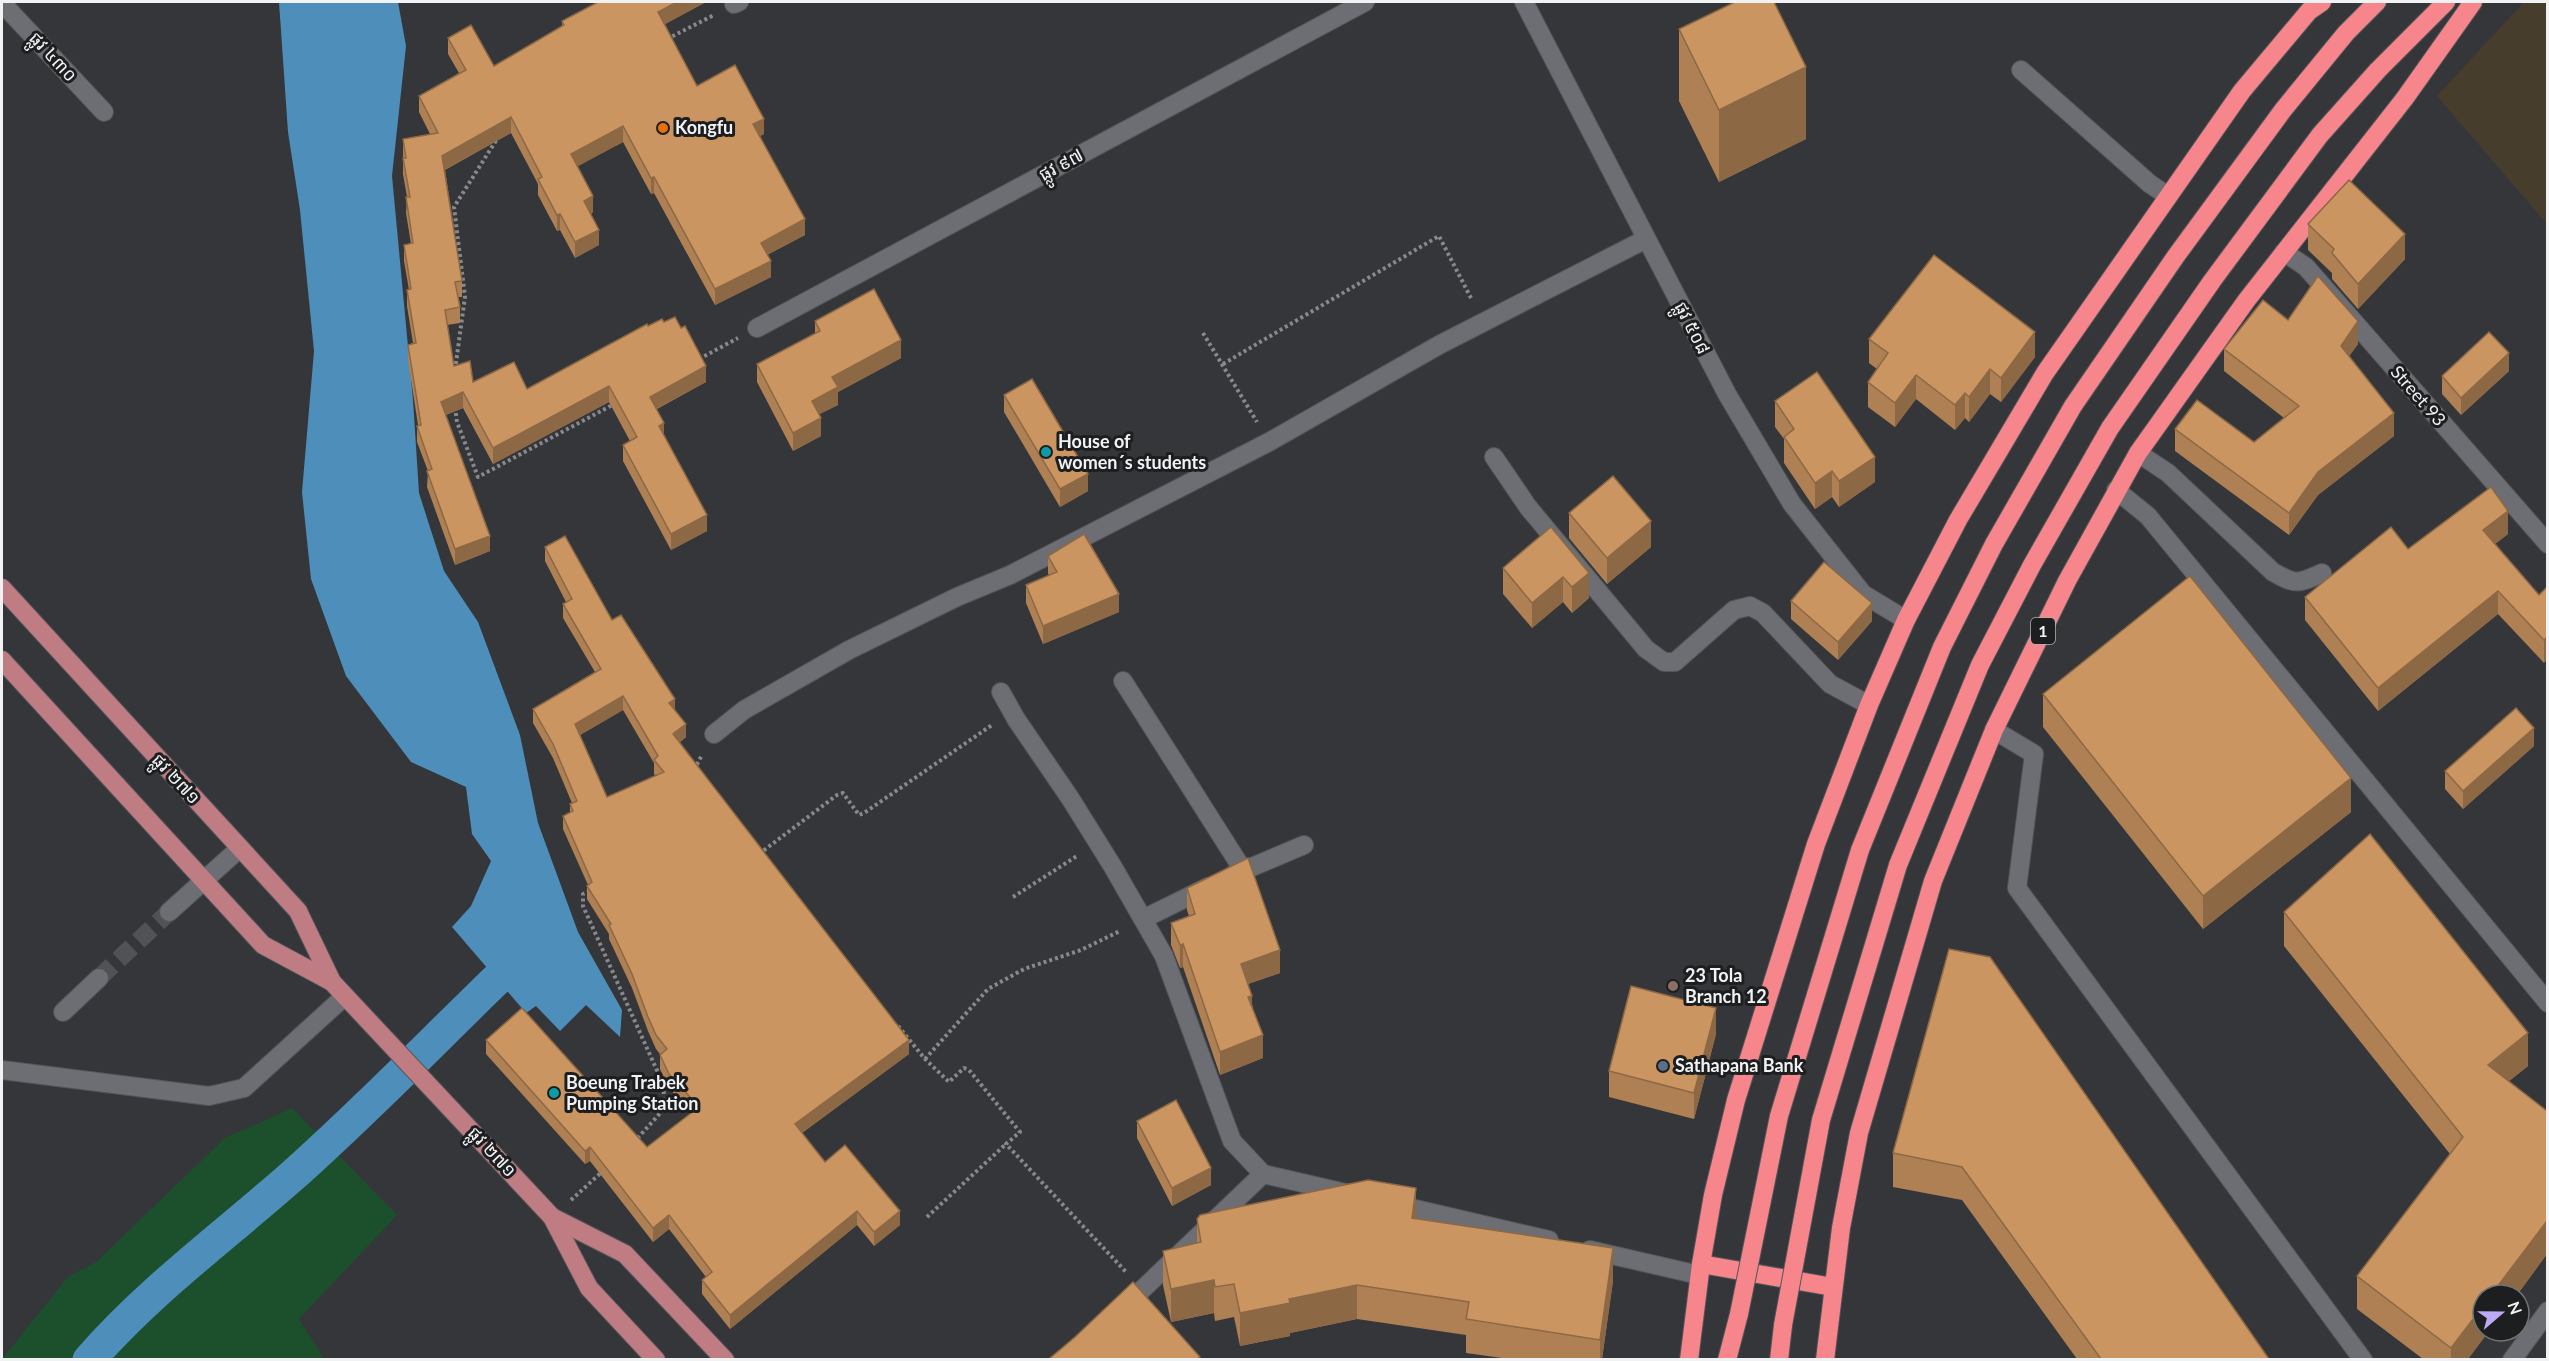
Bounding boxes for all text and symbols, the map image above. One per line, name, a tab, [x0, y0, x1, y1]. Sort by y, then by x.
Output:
street label: ផ្លូវ ៤៣០	[21, 27, 82, 90]
place label: Kongfu	[675, 116, 733, 138]
marker: Kongfu	[656, 121, 670, 135]
street label: ផ្លូវ ៩៧	[1034, 143, 1090, 191]
street label: ផ្លូវ ៥០៨	[1665, 298, 1715, 360]
street label: Street 93	[2387, 361, 2451, 430]
place label: House of women´s students	[1058, 430, 1206, 473]
marker: House of women´s students	[1039, 445, 1053, 459]
road number: 1	[2031, 618, 2055, 644]
street label: ផ្លូវ ២៧១	[143, 749, 206, 812]
place label: 23 Tola Branch 12	[1685, 964, 1767, 1007]
marker: 23 Tola Branch 12	[1666, 979, 1680, 993]
place label: Sathapana Bank	[1675, 1054, 1804, 1076]
marker: Sathapana Bank	[1656, 1059, 1670, 1073]
place label: Boeung Trabek Pumping Station	[566, 1071, 698, 1114]
marker: Boeung Trabek Pumping Station	[547, 1086, 561, 1100]
street label: ផ្លូវ ២៧១	[459, 1122, 522, 1185]
north arrow	[2471, 1283, 2531, 1343]
text: N	[2505, 1299, 2527, 1317]

